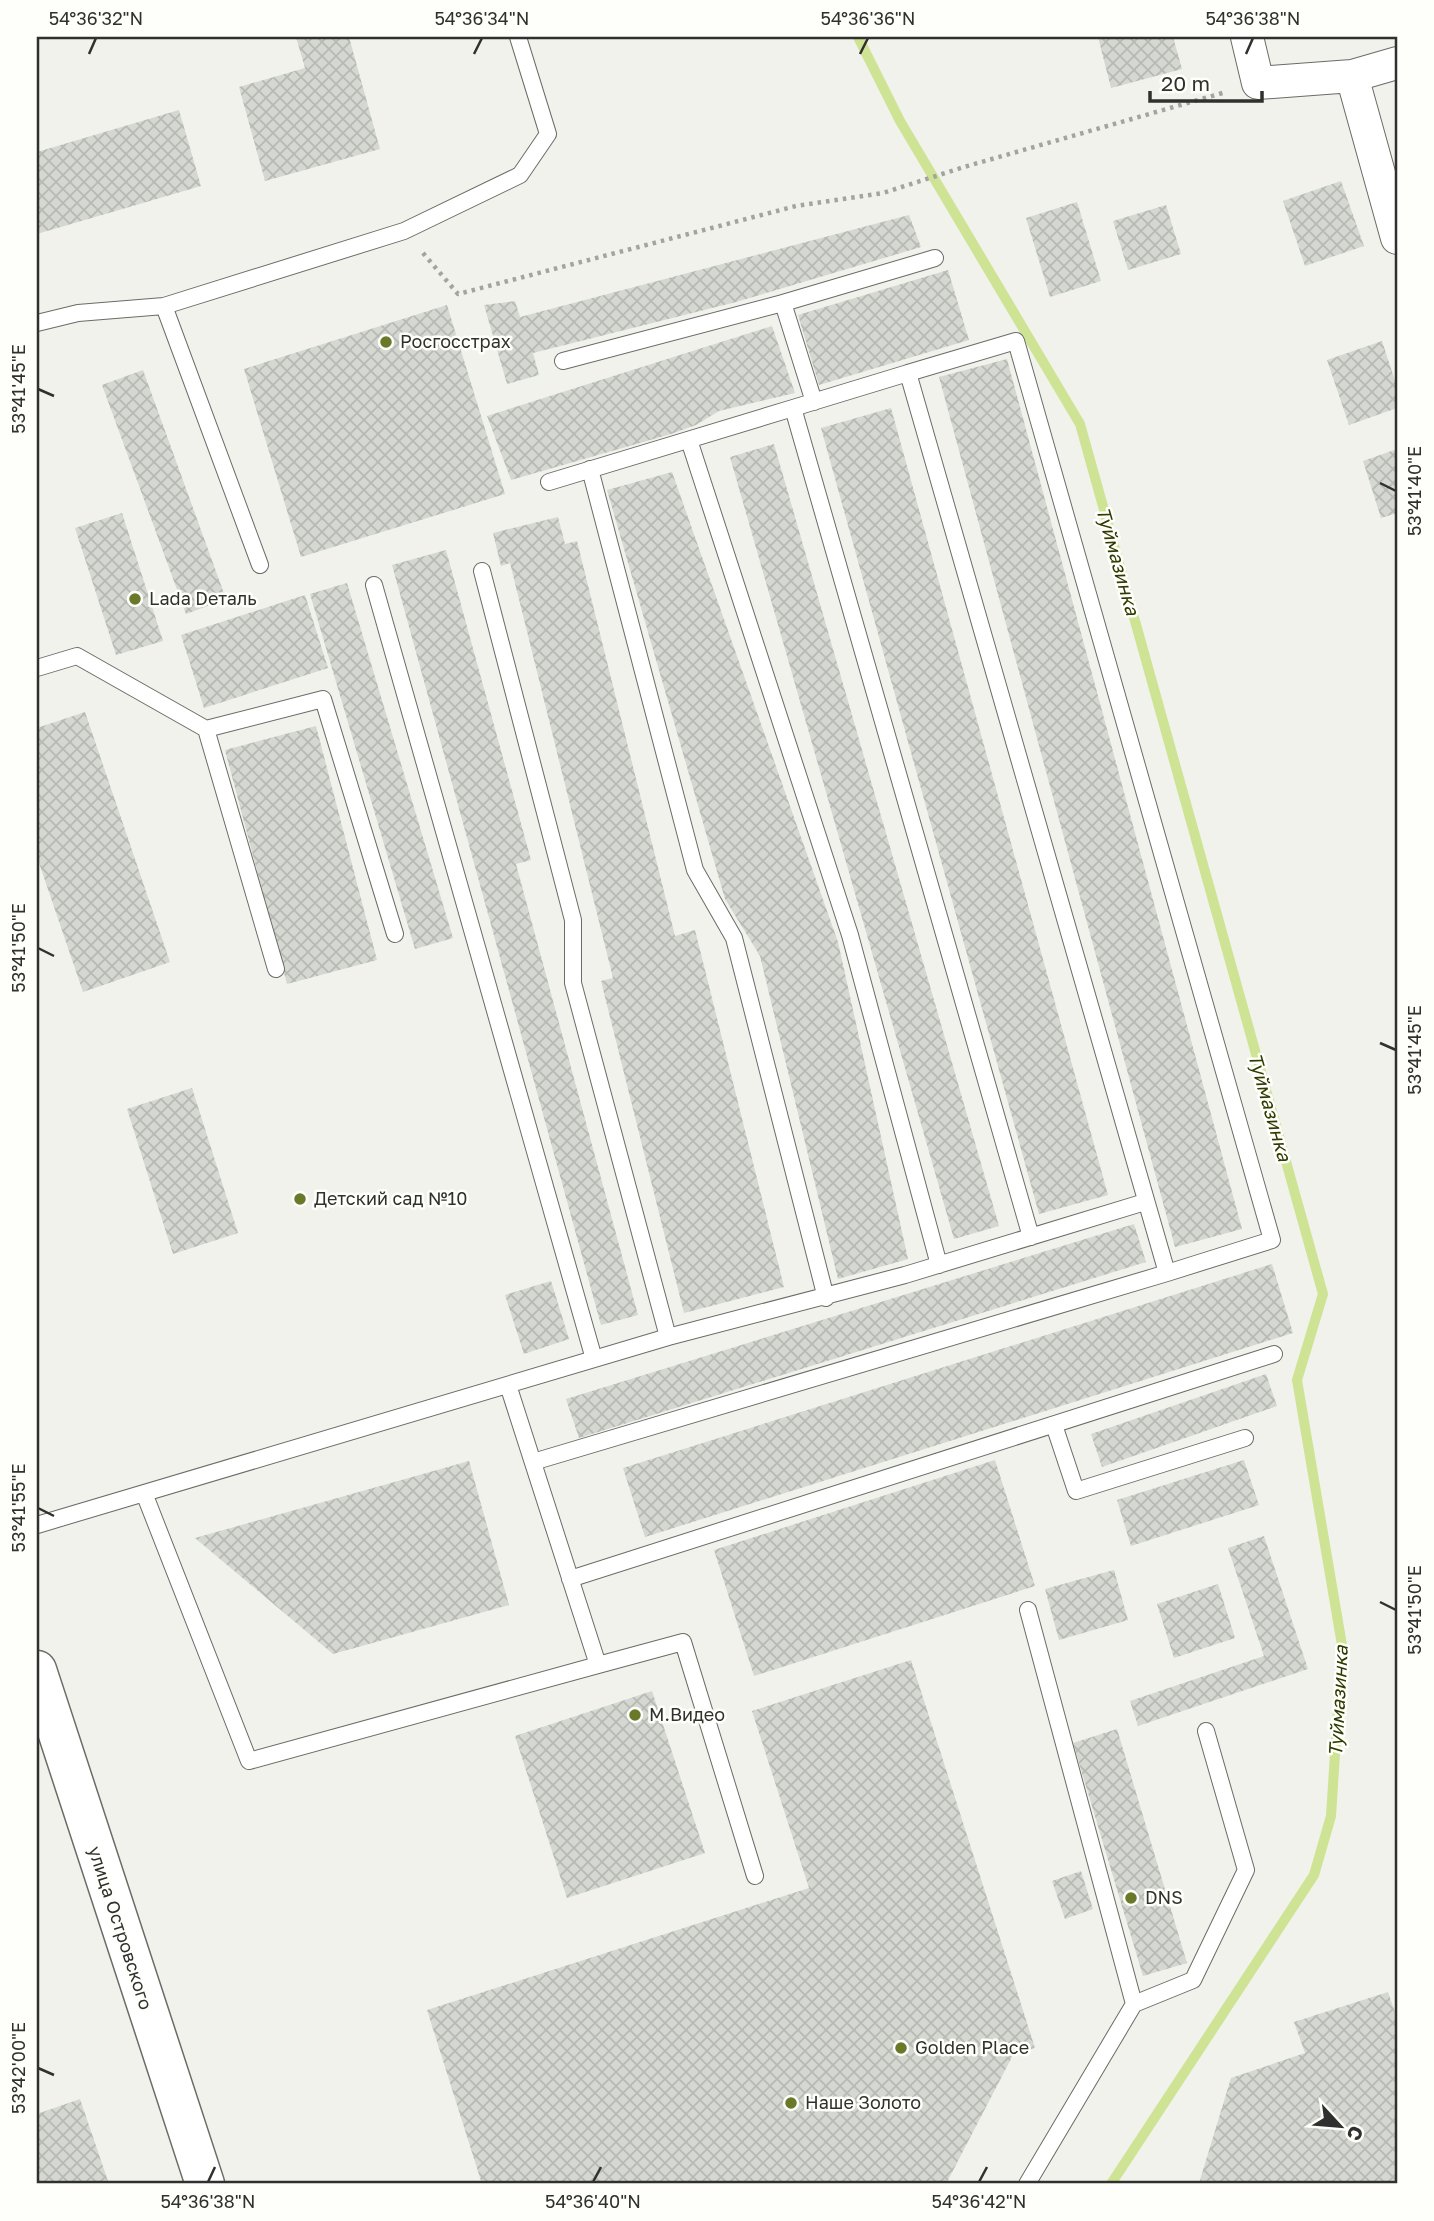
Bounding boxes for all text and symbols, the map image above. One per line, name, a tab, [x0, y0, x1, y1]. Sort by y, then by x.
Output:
text: 54°36'32"N	[49, 7, 143, 29]
text: 54°36'34"N	[434, 7, 530, 29]
text: 54°36'36"N	[820, 7, 916, 29]
text: 54°36'38"N	[1205, 7, 1301, 29]
scale bar	[1150, 60, 1262, 104]
text: 20 m	[1161, 70, 1210, 96]
place label: Росгосстрах	[400, 330, 511, 352]
marker: Росгосстрах	[378, 334, 394, 350]
text: 53°41'45"E	[7, 344, 29, 434]
text: 53°41'40"E	[1403, 446, 1425, 536]
water label: Туймазинка	[1092, 504, 1145, 619]
place label: Lada Dеталь	[149, 587, 257, 609]
marker: Lada Dеталь	[127, 591, 143, 607]
text: 53°41'50"E	[7, 903, 29, 993]
text: 53°41'45"E	[1403, 1005, 1425, 1095]
water label: Туймазинка	[1244, 1050, 1297, 1165]
place label: Детский сад №10	[314, 1187, 467, 1209]
marker: Детский сад №10	[292, 1191, 308, 1207]
text: 53°41'55"E	[7, 1464, 29, 1552]
text: 53°41'50"E	[1403, 1565, 1425, 1655]
water label: Туймазинка	[1323, 1643, 1352, 1757]
place label: М.Видео	[649, 1703, 725, 1725]
marker: М.Видео	[627, 1707, 643, 1723]
street label: улица Островского	[84, 1843, 158, 2012]
place label: DNS	[1145, 1886, 1183, 1908]
marker: DNS	[1123, 1890, 1139, 1906]
text: 53°42'00"E	[7, 2022, 29, 2114]
place label: Golden Place	[915, 2036, 1029, 2058]
marker: Golden Place	[893, 2040, 909, 2056]
place label: Наше Золото	[805, 2091, 921, 2113]
north arrow	[1304, 2092, 1374, 2162]
marker: Наше Золото	[783, 2095, 799, 2111]
text: С	[1342, 2123, 1369, 2145]
text: 54°36'38"N	[160, 2190, 256, 2212]
text: 54°36'40"N	[545, 2190, 641, 2212]
text: 54°36'42"N	[931, 2190, 1027, 2212]

